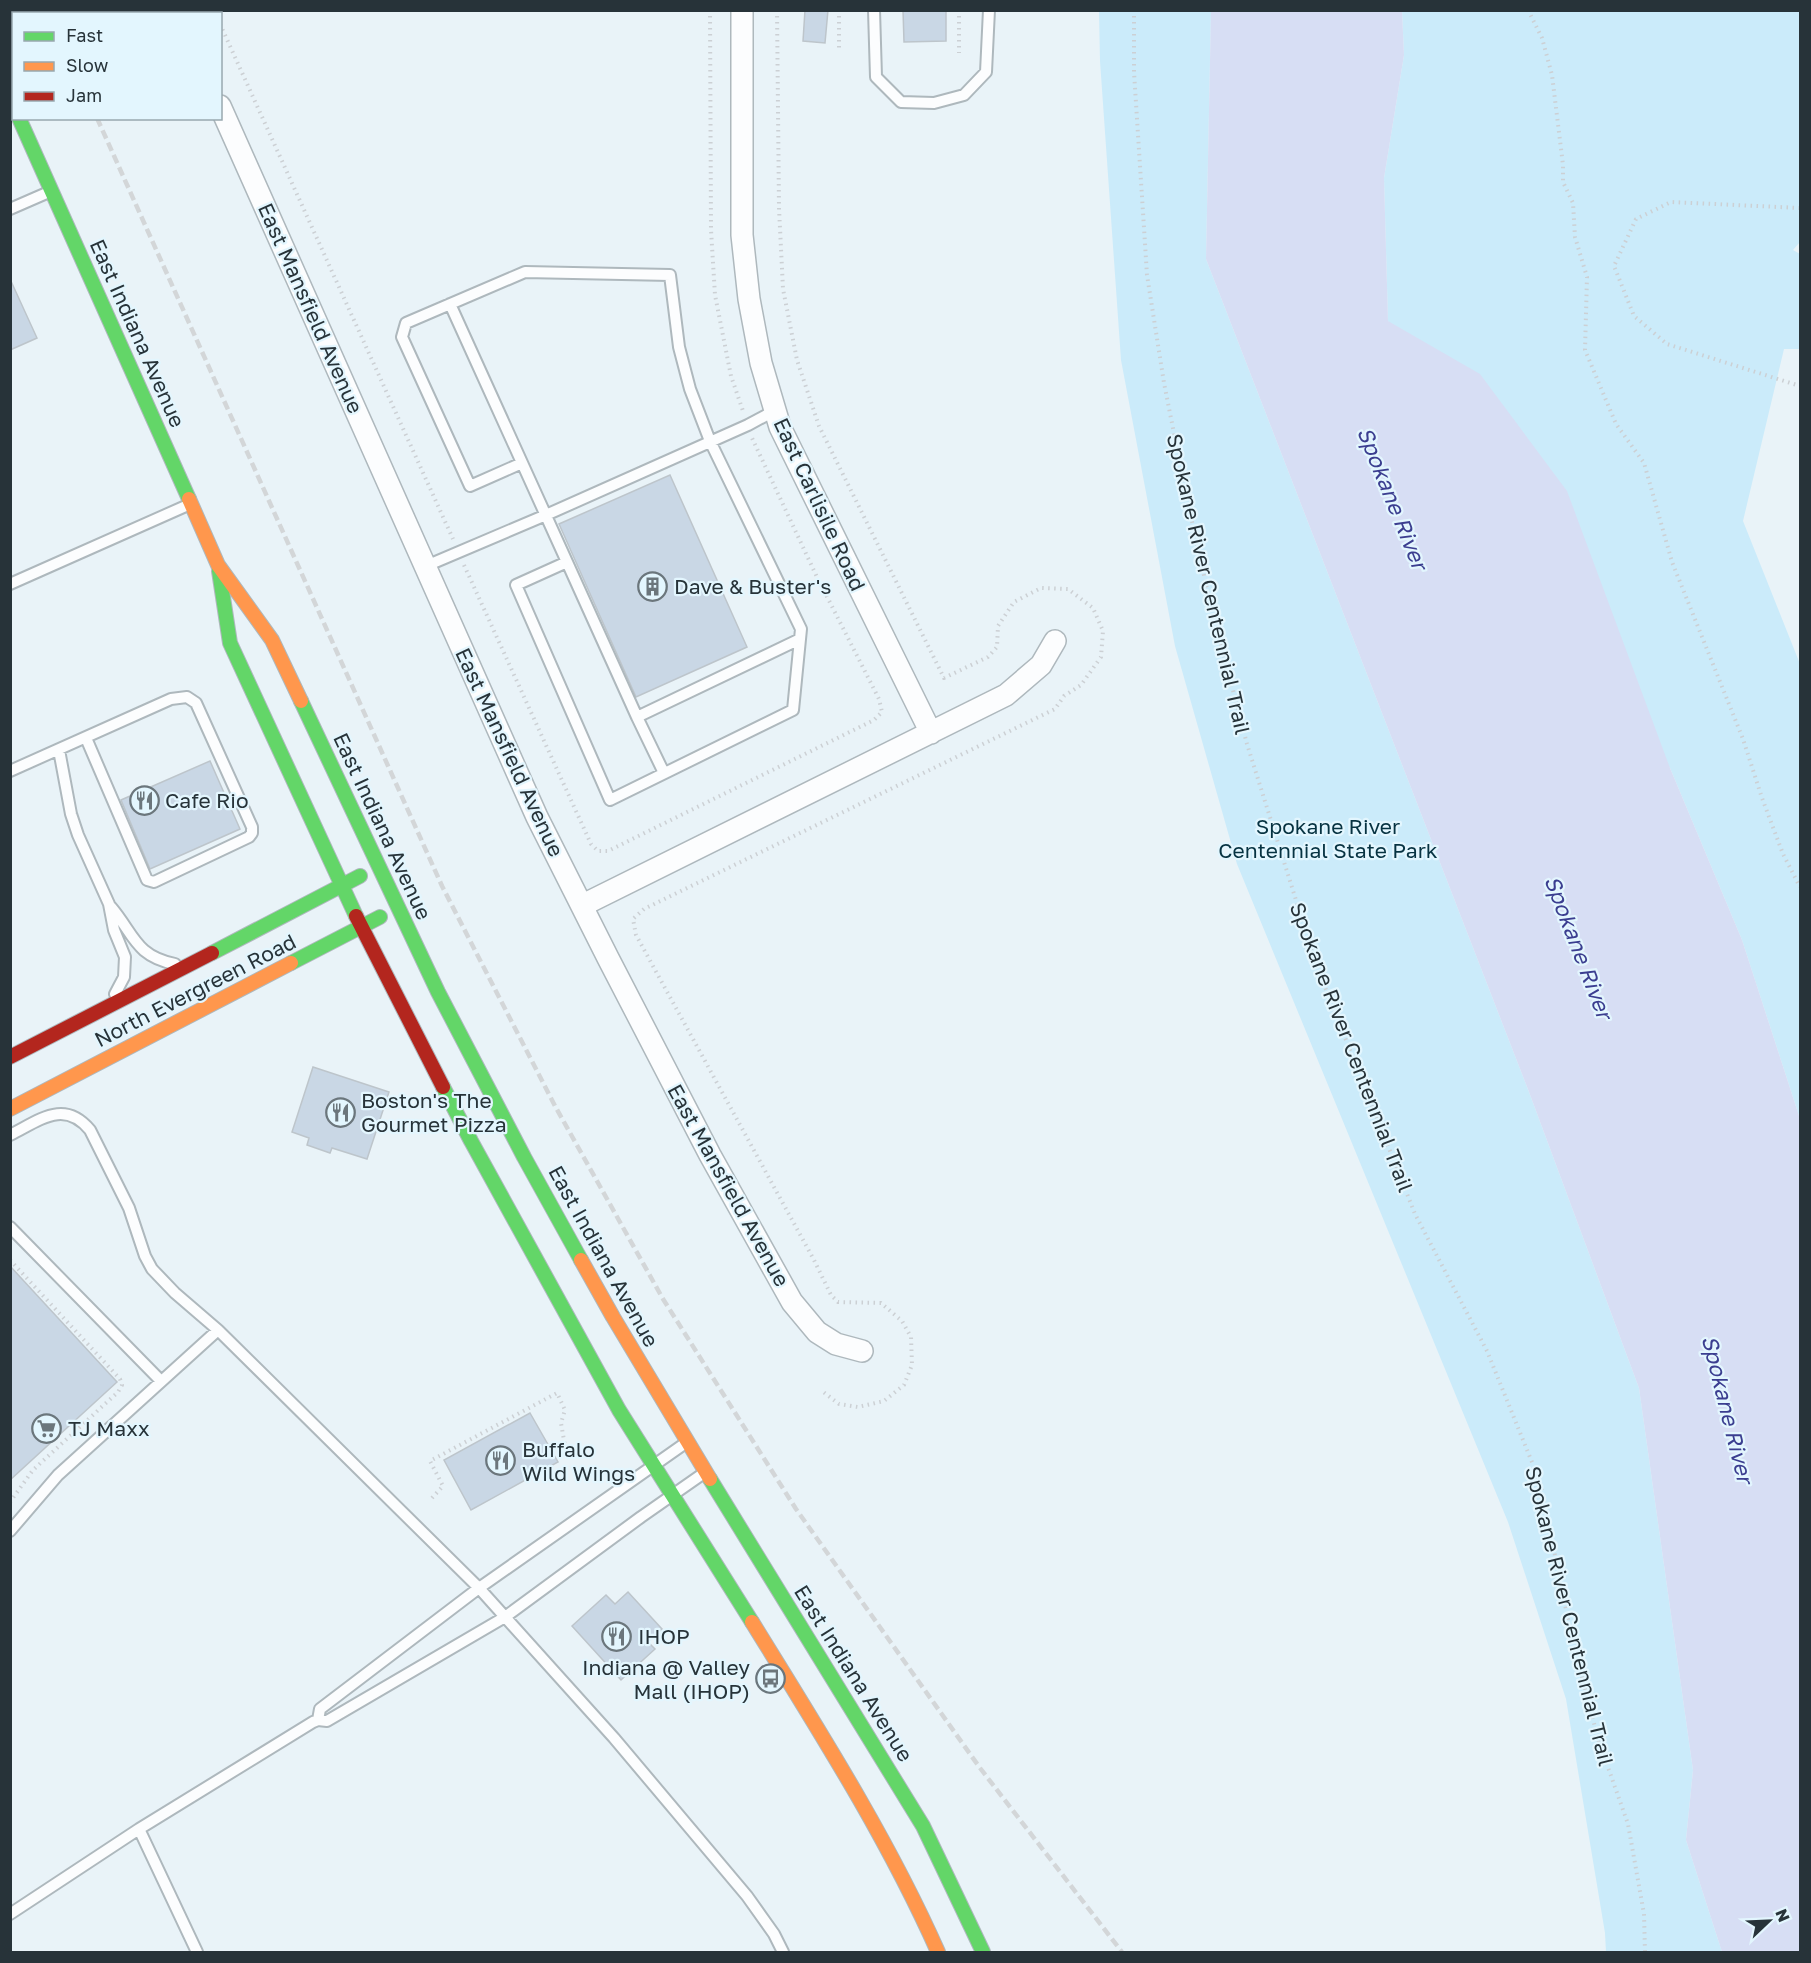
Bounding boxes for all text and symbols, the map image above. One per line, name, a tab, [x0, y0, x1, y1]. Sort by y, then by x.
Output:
legend	[12, 12, 222, 120]
text: Fast	[66, 24, 103, 46]
text: Slow	[66, 54, 109, 76]
text: Jam	[66, 84, 102, 106]
street label: East Mansfield Avenue	[253, 199, 369, 417]
street label: East Indiana Avenue	[85, 235, 191, 431]
street label: East Carlisile Road	[768, 413, 872, 595]
water label: Spokane River	[1352, 423, 1435, 576]
street label: Spokane River Centennial Trail	[1162, 431, 1256, 737]
building icon: Dave & Buster's	[637, 570, 669, 602]
place label: Dave & Buster's	[674, 573, 832, 599]
street label: East Mansfield Avenue	[450, 643, 570, 861]
street label: East Indiana Avenue	[328, 728, 438, 924]
restaurant icon: Cafe Rio	[128, 784, 160, 816]
place label: Cafe Rio	[165, 787, 249, 813]
park label: Spokane River Centennial State Park	[1218, 813, 1438, 863]
water label: Spokane River	[1539, 872, 1620, 1026]
street label: Spokane River Centennial Trail	[1285, 899, 1419, 1195]
street label: North Evergreen Road	[90, 928, 300, 1052]
street label: East Mansfield Avenue	[662, 1079, 796, 1291]
place label: Boston's The Gourmet Pizza	[361, 1087, 507, 1137]
restaurant icon: Boston's The Gourmet Pizza	[324, 1096, 356, 1128]
street label: East Indiana Avenue	[543, 1161, 665, 1351]
water label: Spokane River	[1697, 1332, 1760, 1489]
supermarket icon: TJ Maxx	[31, 1412, 63, 1444]
place label: TJ Maxx	[68, 1415, 150, 1441]
place label: Buffalo Wild Wings	[522, 1436, 635, 1486]
restaurant icon: Buffalo Wild Wings	[485, 1445, 517, 1477]
street label: Spokane River Centennial Trail	[1520, 1463, 1620, 1769]
street label: East Indiana Avenue	[789, 1580, 919, 1766]
restaurant icon: IHOP	[601, 1620, 633, 1652]
place label: IHOP	[638, 1623, 690, 1649]
place label: Indiana @ Valley Mall (IHOP)	[582, 1654, 750, 1704]
bus stop icon: Indiana @ Valley Mall (IHOP)	[755, 1663, 787, 1695]
north arrow	[1739, 1891, 1799, 1951]
text: N	[1771, 1906, 1794, 1925]

